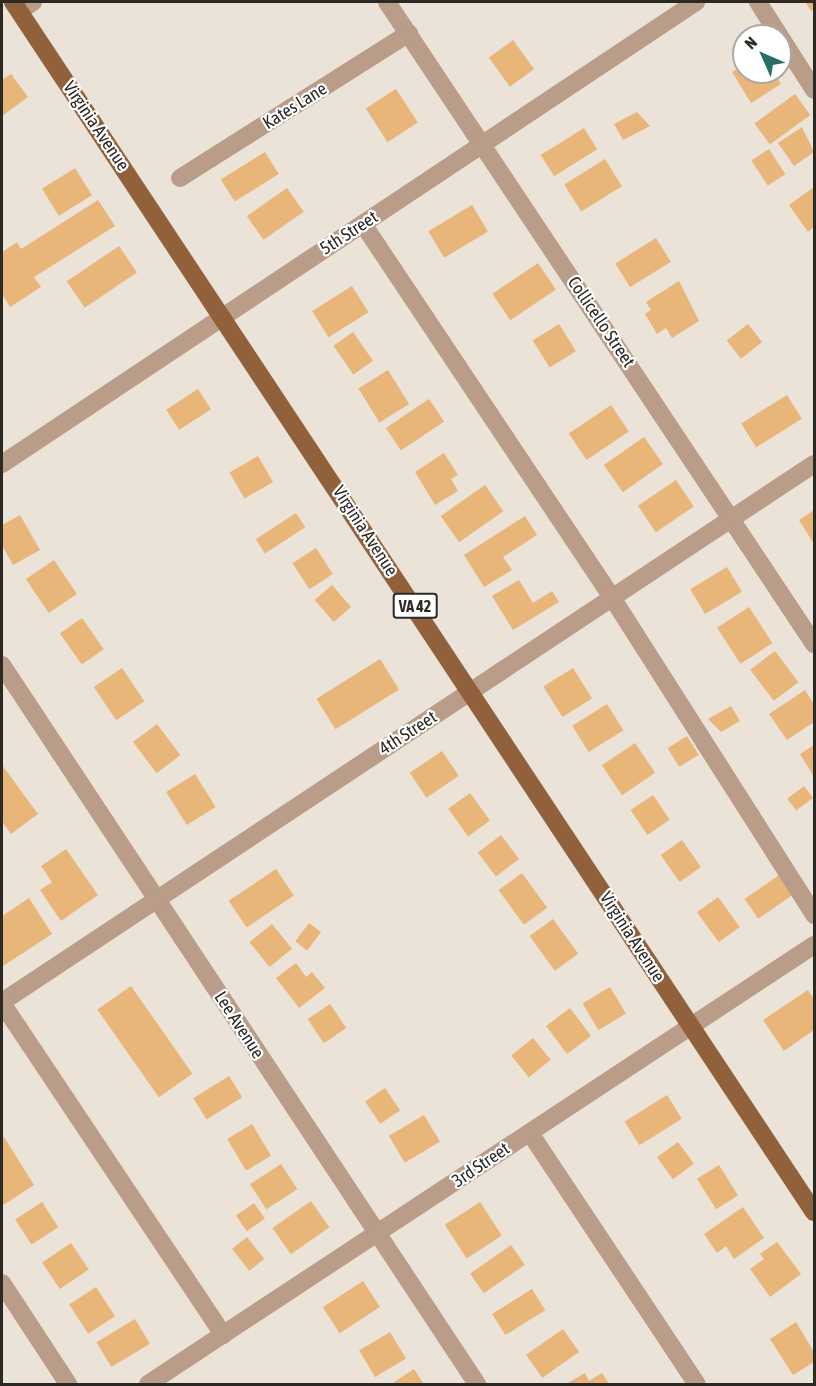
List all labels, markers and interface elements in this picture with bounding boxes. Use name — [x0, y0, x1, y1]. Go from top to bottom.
north arrow — [732, 24, 792, 84]
text: N — [741, 33, 760, 52]
street label: Virginia Avenue — [58, 77, 134, 175]
street label: Kates Lane — [259, 78, 331, 134]
street label: 5th Street — [316, 206, 382, 260]
street label: Collicello Street — [563, 272, 639, 372]
street label: Virginia Avenue — [328, 482, 402, 580]
road number: VA 42 — [392, 593, 438, 619]
street label: 4th Street — [375, 706, 441, 760]
street label: Virginia Avenue — [595, 888, 669, 986]
street label: Lee Avenue — [209, 987, 269, 1063]
street label: 3rd Street — [448, 1138, 514, 1192]

